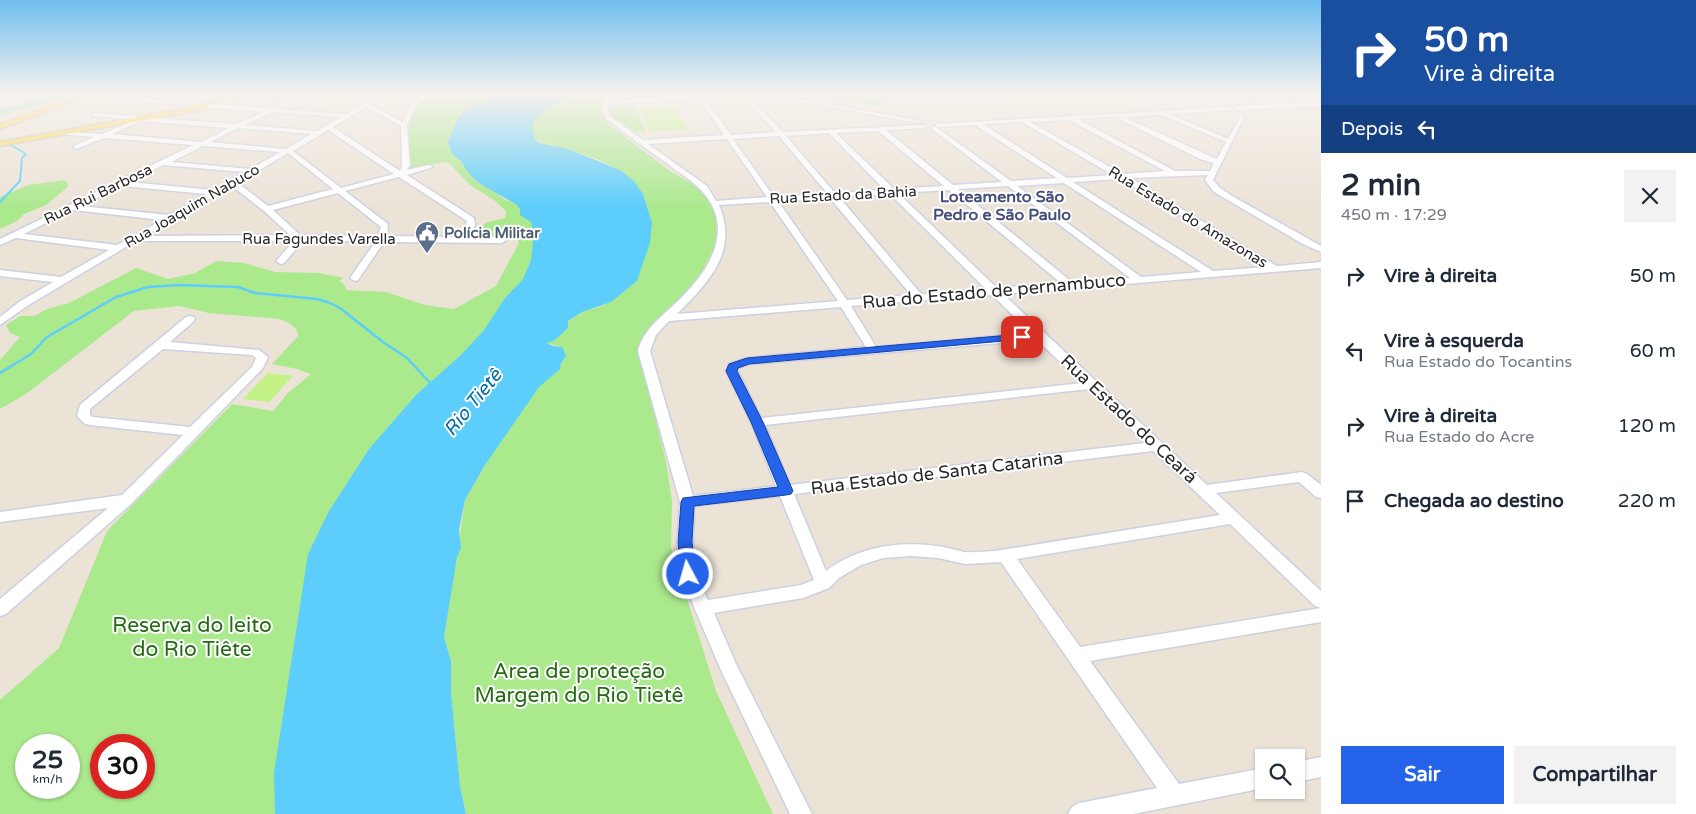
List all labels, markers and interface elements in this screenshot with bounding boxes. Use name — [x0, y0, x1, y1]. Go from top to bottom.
text: 50 m — [1424, 19, 1509, 61]
icon: right — [1341, 20, 1406, 85]
text: Vire à direita — [1424, 61, 1555, 87]
icon: left — [1413, 115, 1441, 143]
text: Depois — [1341, 118, 1403, 140]
street label: Rua Rui Barbosa — [41, 160, 155, 228]
street label: Rua Joaquim Nabuco — [121, 160, 263, 252]
street label: Rua Estado do Amazonas — [1105, 162, 1271, 272]
text: 2 min — [1341, 167, 1421, 204]
button: close — [1624, 170, 1676, 222]
street label: Rua Estado da Bahia — [769, 182, 917, 208]
district label: Loteamento São Pedro e São Paulo — [933, 187, 1071, 225]
text: 450 m · 17:29 — [1341, 205, 1447, 225]
public building icon: Polícia Militar — [414, 220, 440, 254]
place label: Polícia Militar — [444, 224, 540, 242]
street label: Rua Fagundes Varella — [242, 230, 396, 248]
icon: right — [1341, 262, 1369, 290]
text: Vire à direita — [1384, 265, 1497, 287]
text: 50 m — [1630, 265, 1676, 287]
street label: Rua do Estado de pernambuco — [861, 269, 1127, 313]
pin — [1001, 316, 1043, 358]
icon: arrive — [1008, 323, 1036, 351]
text: Vire à esquerda — [1384, 330, 1524, 352]
icon: left — [1341, 337, 1369, 365]
text: 60 m — [1630, 340, 1676, 362]
street label: Rua Estado do Ceará — [1056, 350, 1202, 488]
text: Rua Estado do Tocantins — [1384, 352, 1572, 372]
water label: Rio Tietê — [439, 364, 507, 440]
text: Vire à direita — [1384, 405, 1497, 427]
icon: right — [1341, 412, 1369, 440]
text: 120 m — [1618, 415, 1676, 437]
text: Rua Estado do Acre — [1384, 427, 1534, 447]
street label: Rua Estado de Santa Catarina — [810, 447, 1064, 499]
icon: arrive — [1341, 487, 1369, 515]
text: Chegada ao destino — [1384, 490, 1564, 512]
text: 220 m — [1618, 490, 1676, 512]
position arrow — [661, 547, 713, 599]
park label: Reserva do leito do Rio Tiête — [112, 613, 272, 662]
park label: Area de proteção Margem do Rio Tietê — [474, 659, 684, 708]
speed limit sign: 30 — [90, 734, 155, 799]
text: 25 — [32, 745, 63, 775]
button: Sair — [1341, 746, 1504, 804]
button: Compartilhar — [1514, 746, 1676, 804]
map controls — [1255, 749, 1305, 799]
button: search — [1255, 749, 1305, 799]
text: km/h — [32, 772, 63, 786]

